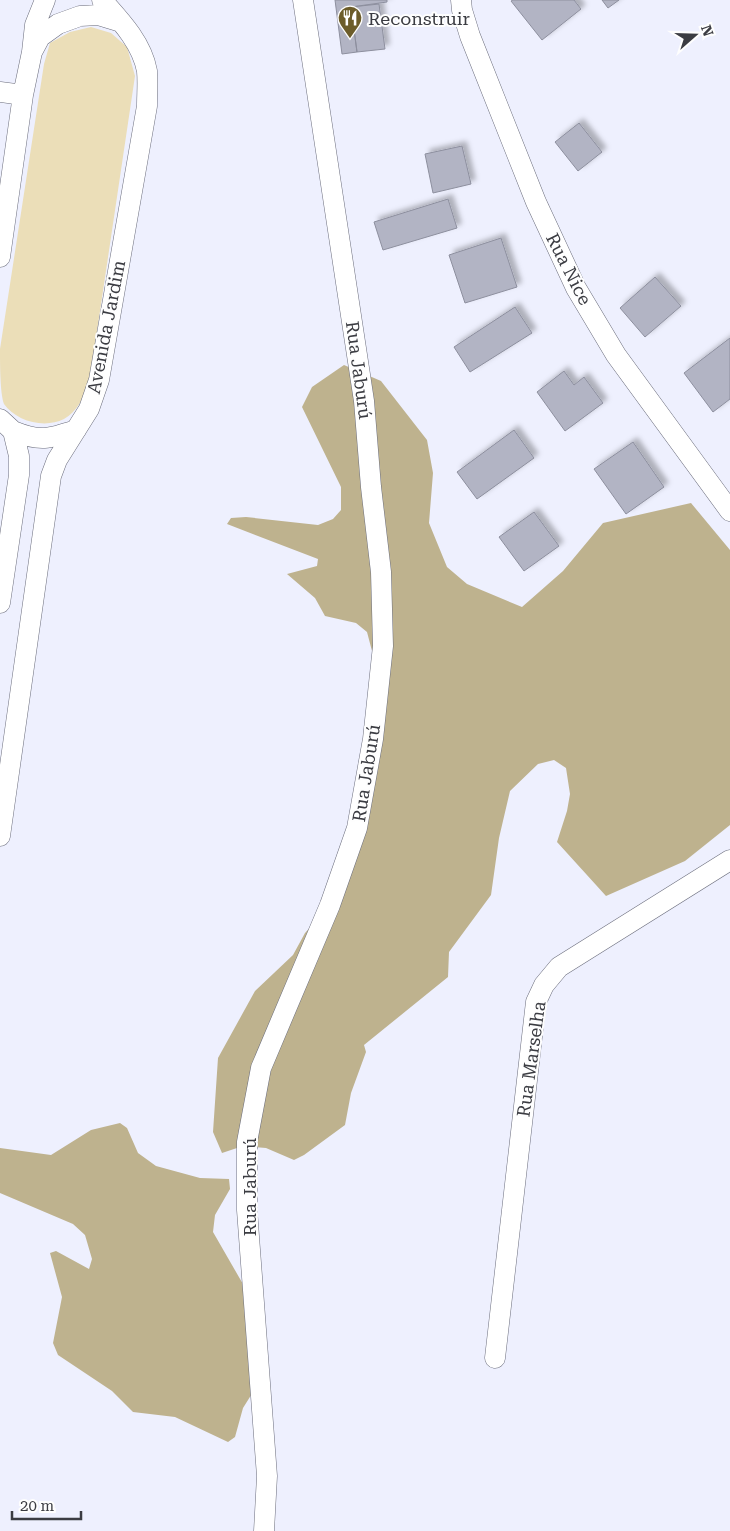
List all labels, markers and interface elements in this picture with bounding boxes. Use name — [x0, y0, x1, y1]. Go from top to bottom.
restaurant icon: Reconstruir — [337, 5, 363, 39]
place label: Reconstruir — [368, 8, 470, 29]
north arrow — [670, 10, 720, 60]
text: N — [698, 23, 717, 39]
street label: Rua Nice — [542, 230, 596, 309]
street label: Avenida Jardim — [83, 258, 129, 396]
street label: Rua Jaburú — [342, 320, 376, 420]
street label: Rua Jaburú — [348, 723, 384, 823]
street label: Rua Marselha — [512, 999, 550, 1118]
street label: Rua Jaburú — [239, 1138, 260, 1236]
scale bar — [12, 1488, 81, 1520]
text: 20 m — [20, 1497, 55, 1515]

